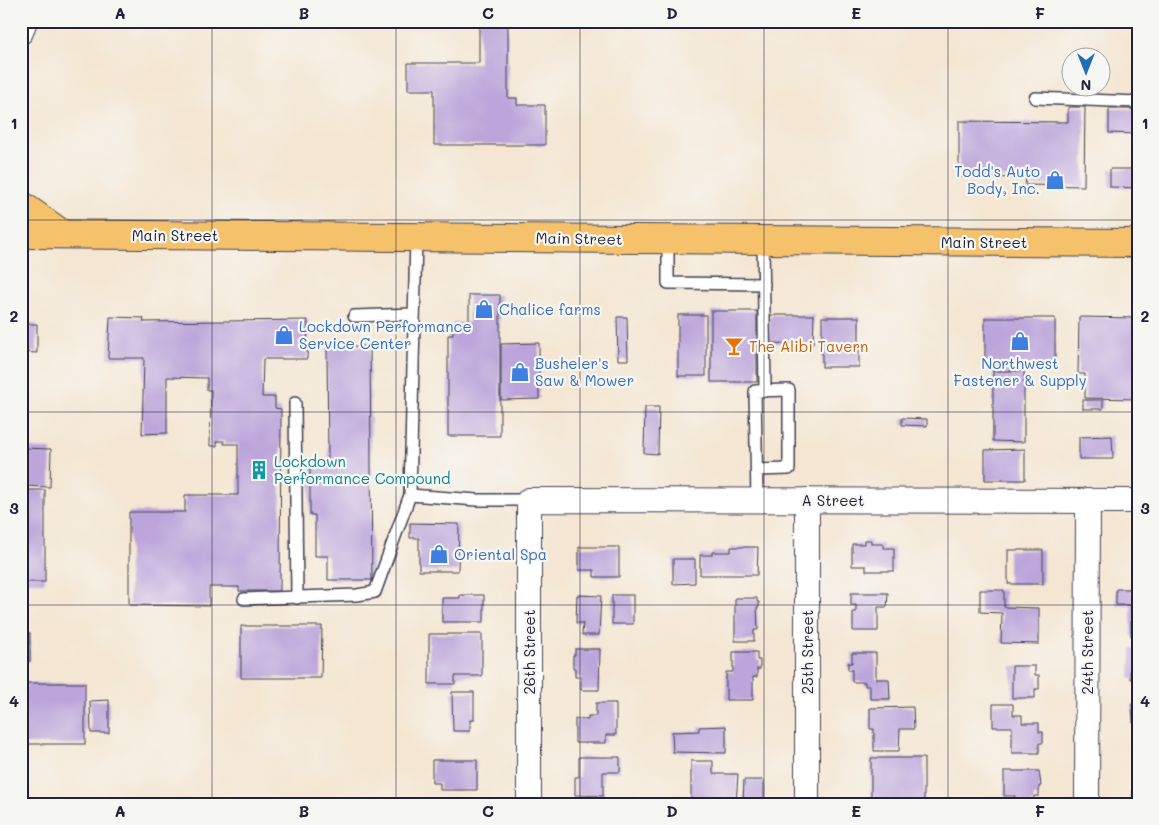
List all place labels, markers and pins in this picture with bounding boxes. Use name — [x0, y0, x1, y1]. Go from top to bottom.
place label: Todd's Auto Body, Inc. — [954, 161, 1040, 198]
shop icon: Todd's Auto Body, Inc. — [1044, 169, 1066, 191]
shop icon: Chalice farms — [473, 298, 495, 320]
place label: Chalice farms — [499, 299, 601, 319]
place label: Lockdown Performance Service Center — [299, 316, 472, 353]
shop icon: Lockdown Performance Service Center — [273, 324, 295, 346]
shop icon: Northwest Fastener & Supply — [1009, 330, 1031, 352]
bar icon: The Alibi Tavern — [723, 335, 745, 357]
place label: The Alibi Tavern — [749, 336, 868, 356]
place label: Busheler's Saw & Mower — [535, 353, 634, 390]
place label: Northwest Fastener & Supply — [953, 353, 1087, 390]
shop icon: Busheler's Saw & Mower — [509, 361, 531, 383]
place label: Lockdown Performance Compound — [274, 451, 451, 488]
building icon: Lockdown Performance Compound — [248, 459, 270, 481]
shop icon: Oriental Spa — [428, 543, 450, 565]
place label: Oriental Spa — [454, 544, 547, 564]

